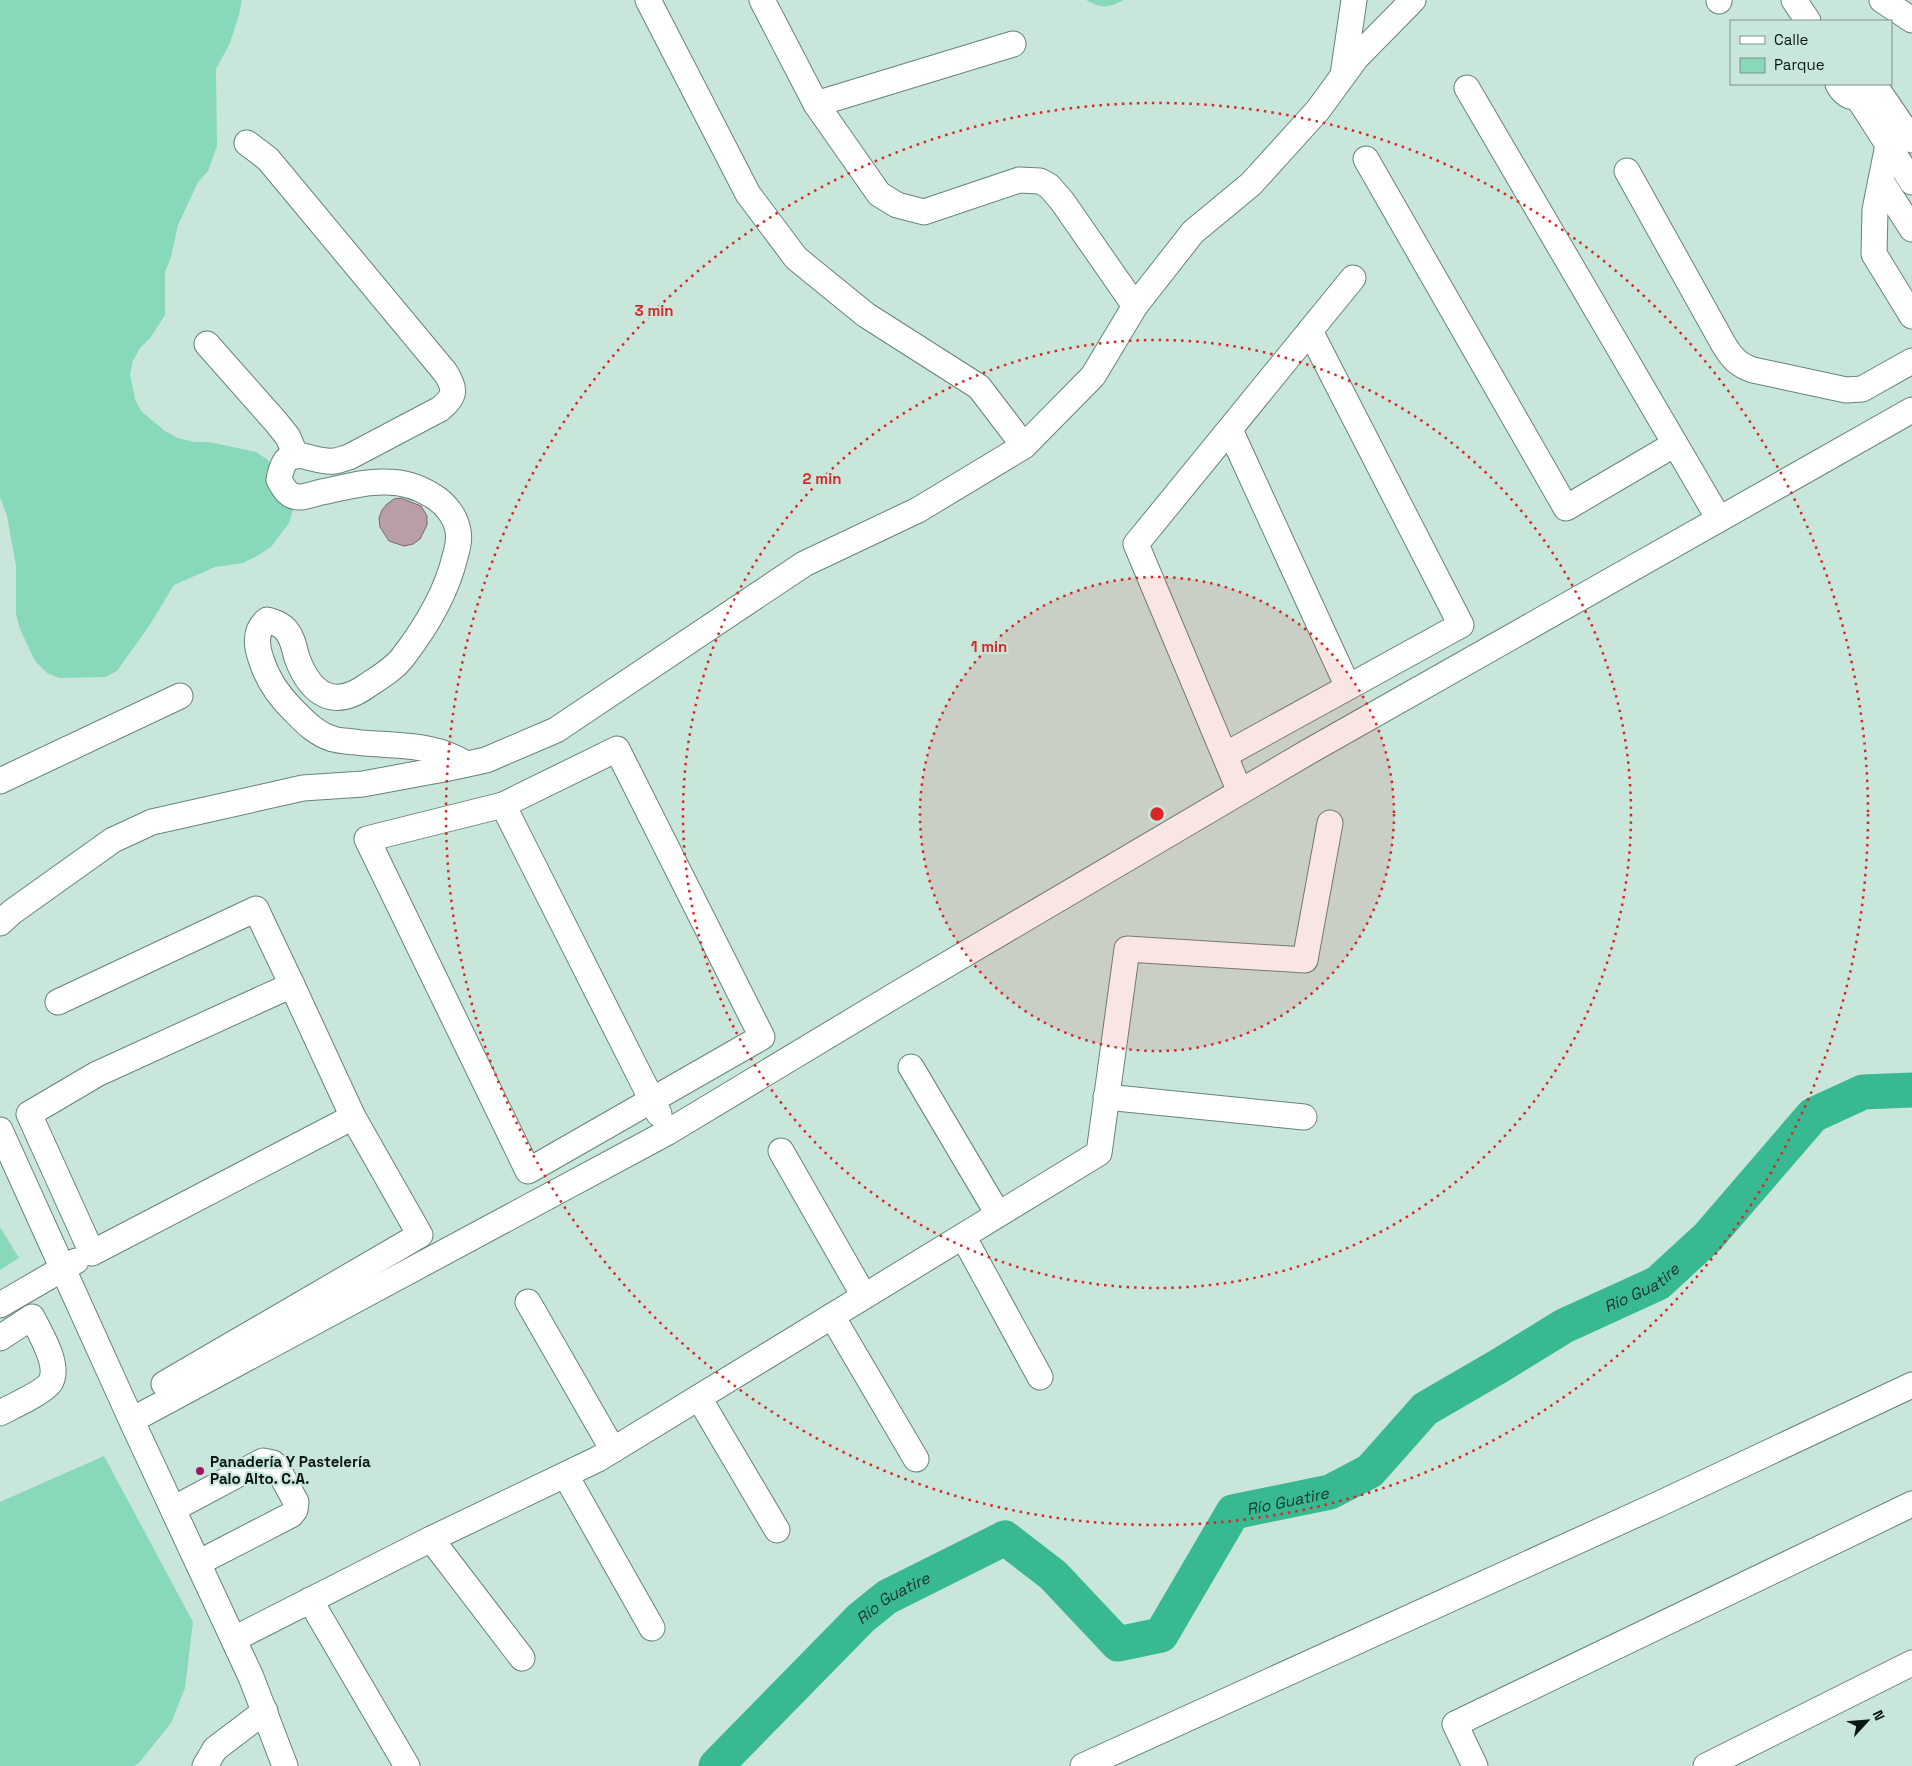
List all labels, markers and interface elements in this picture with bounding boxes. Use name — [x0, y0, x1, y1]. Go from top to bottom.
legend — [1730, 20, 1892, 85]
text: Calle — [1774, 30, 1809, 49]
text: Parque — [1774, 55, 1825, 74]
text: 3 min — [635, 301, 673, 320]
text: 2 min — [803, 469, 841, 488]
text: 1 min — [971, 637, 1007, 656]
centre of rings — [1148, 805, 1166, 823]
water label: Río Guatire — [1601, 1258, 1684, 1317]
place label: Panadería Y Pastelería Palo Alto. C.A. — [210, 1452, 371, 1488]
marker: Panadería Y Pastelería Palo Alto. C.A. — [194, 1465, 206, 1477]
water label: Río Guatire — [1244, 1482, 1331, 1520]
water label: Río Guatire — [852, 1567, 934, 1629]
north arrow — [1842, 1696, 1892, 1746]
text: N — [1869, 1707, 1889, 1723]

